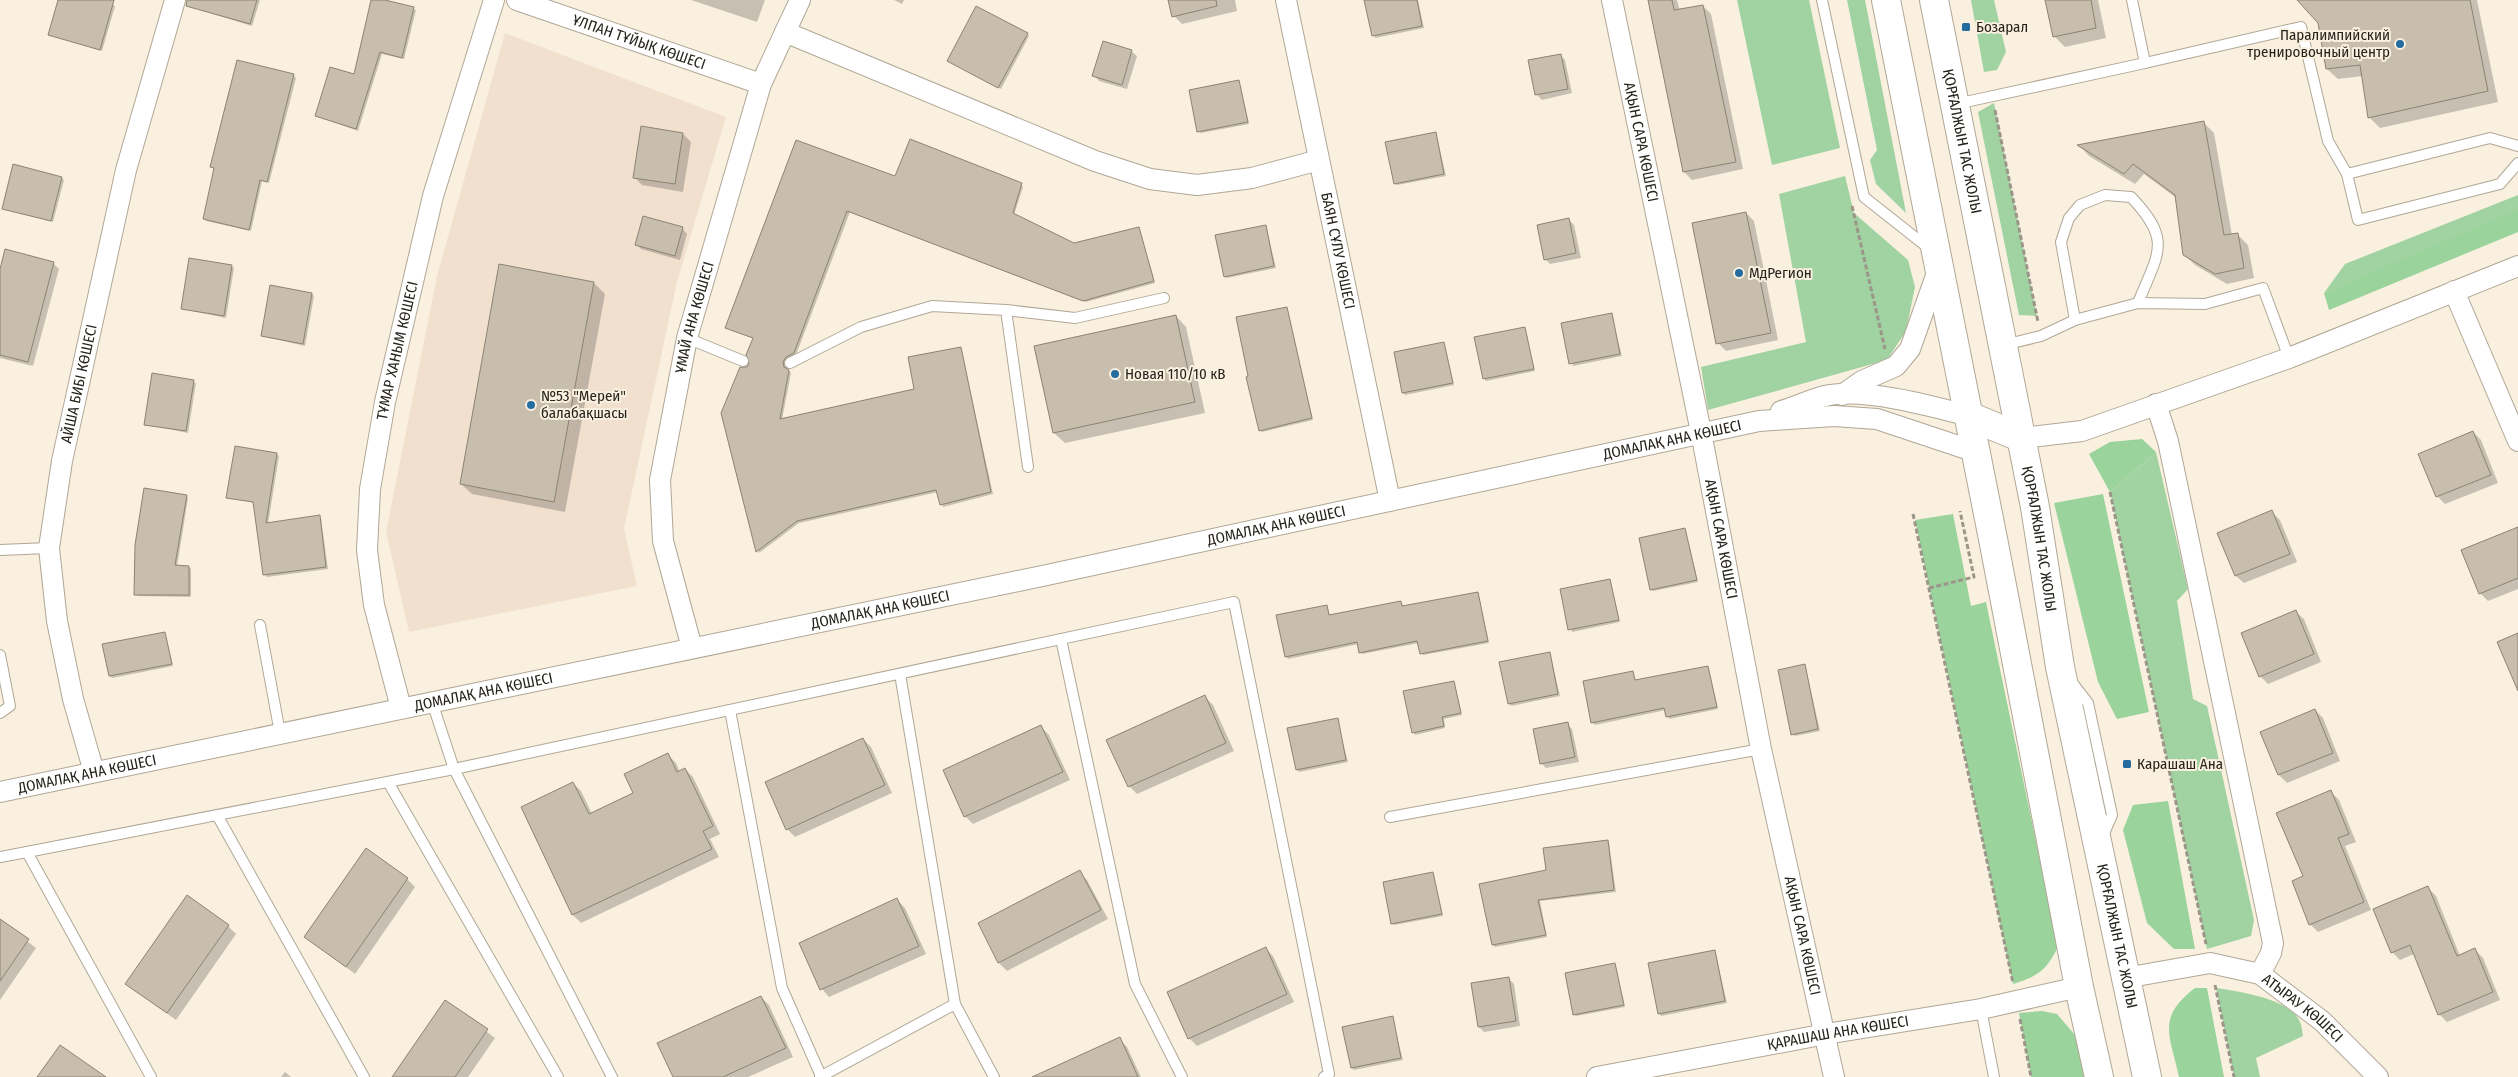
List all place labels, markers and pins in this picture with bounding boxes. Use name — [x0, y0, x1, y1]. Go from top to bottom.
place label: Бозарал — [1976, 18, 2028, 36]
marker: Бозарал — [1960, 21, 1972, 33]
place label: Паралимпийский тренировочный центр — [2247, 26, 2390, 61]
marker: Паралимпийский тренировочный центр — [2394, 38, 2406, 50]
place label: МдРегион — [1749, 264, 1812, 282]
marker: МдРегион — [1733, 267, 1745, 279]
place label: Новая 110/10 кВ — [1125, 365, 1226, 383]
marker: Новая 110/10 кВ — [1109, 368, 1121, 380]
place label: №53 "Мерей" балабақшасы — [541, 387, 628, 422]
marker: №53 "Мерей" балабақшасы — [525, 399, 537, 411]
place label: Карашаш Ана — [2137, 755, 2223, 773]
marker: Карашаш Ана — [2121, 758, 2133, 770]

